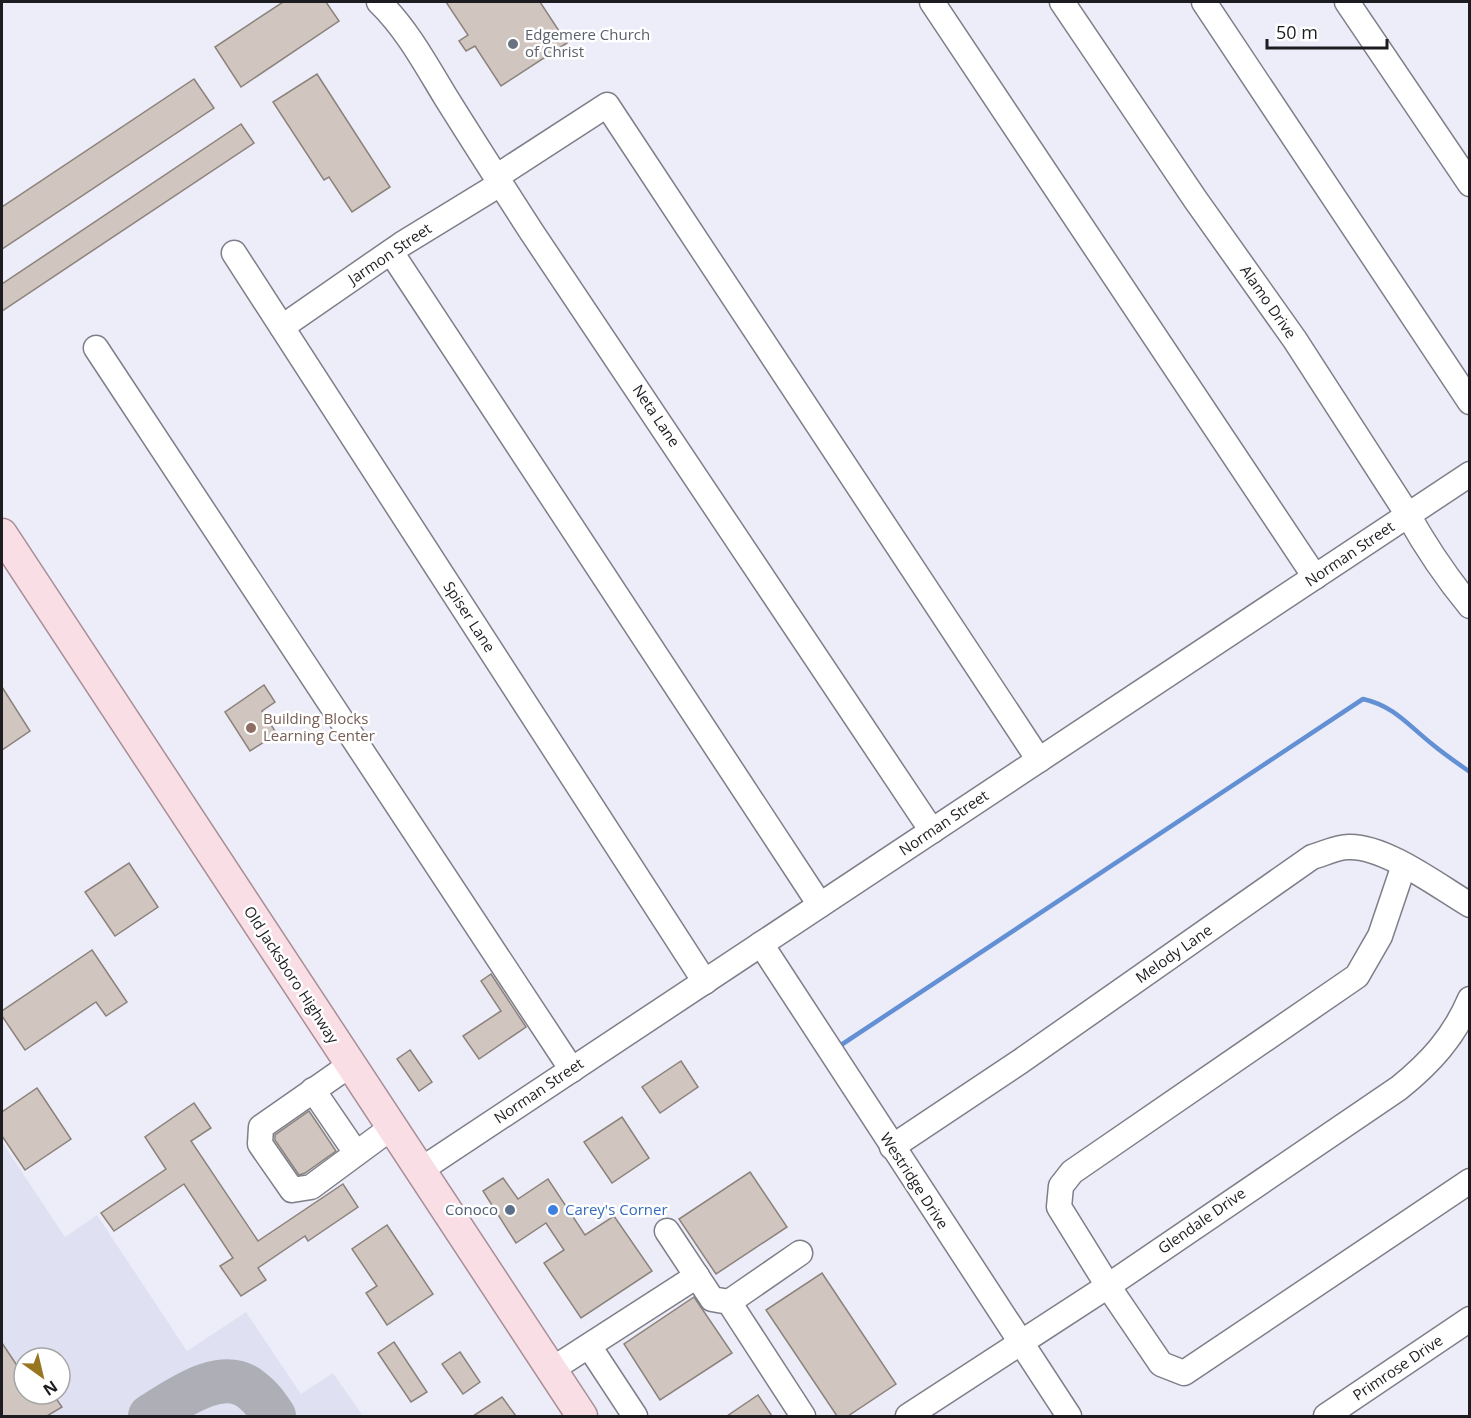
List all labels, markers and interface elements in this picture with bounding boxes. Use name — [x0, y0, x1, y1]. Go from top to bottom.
scale bar — [1267, 12, 1387, 50]
text: 50 m — [1276, 20, 1318, 44]
place label: Edgemere Church of Christ — [525, 24, 650, 61]
marker: Edgemere Church of Christ — [506, 37, 520, 51]
street label: Jarmon Street — [342, 218, 435, 290]
street label: Alamo Drive — [1236, 261, 1301, 342]
street label: Neta Lane — [629, 380, 685, 451]
street label: Norman Street — [1301, 516, 1398, 590]
street label: Spiser Lane — [440, 577, 500, 656]
place label: Building Blocks Learning Center — [263, 708, 375, 745]
marker: Building Blocks Learning Center — [244, 721, 258, 735]
street label: Norman Street — [895, 785, 992, 859]
street label: Old Jacksboro Highway — [240, 902, 344, 1047]
street label: Melody Lane — [1131, 919, 1216, 987]
street label: Norman Street — [490, 1053, 587, 1127]
street label: Westridge Drive — [876, 1128, 953, 1232]
street label: Glendale Drive — [1154, 1183, 1249, 1258]
place label: Conoco — [445, 1199, 498, 1219]
place label: Carey's Corner — [565, 1199, 668, 1219]
marker: Conoco — [503, 1203, 517, 1217]
marker: Carey's Corner — [546, 1203, 560, 1217]
street label: Primrose Drive — [1349, 1330, 1446, 1405]
north arrow — [12, 1346, 72, 1406]
text: N — [39, 1376, 62, 1401]

